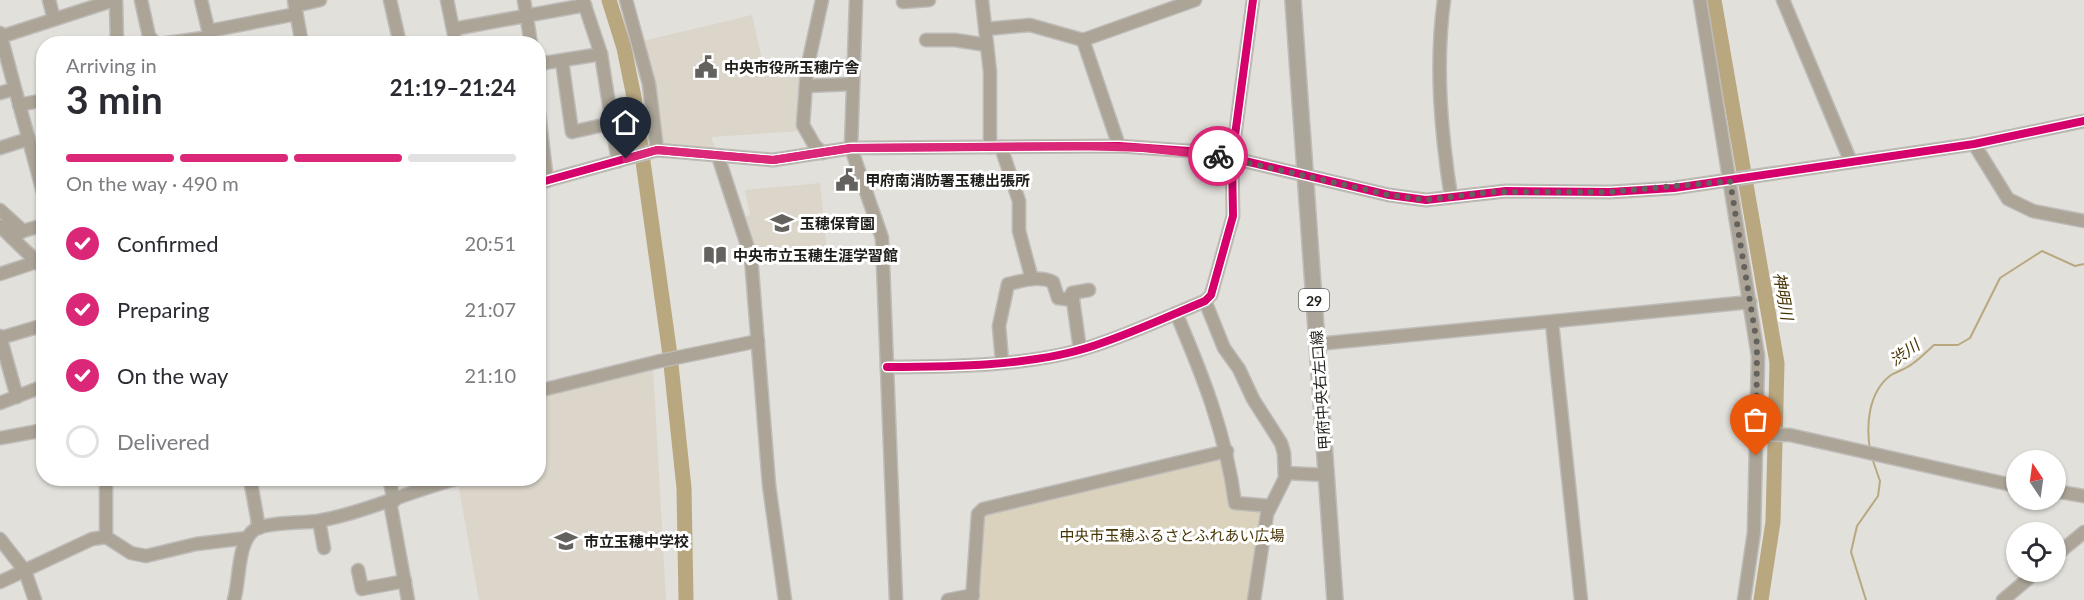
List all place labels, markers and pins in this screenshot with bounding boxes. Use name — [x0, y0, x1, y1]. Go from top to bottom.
public building icon: 中央市役所玉穂庁舎 — [693, 54, 719, 80]
place label: 中央市役所玉穂庁舎 — [724, 58, 860, 76]
pin — [600, 97, 651, 159]
public building icon: 甲府南消防署玉穂出張所 — [834, 167, 860, 193]
place label: 甲府南消防署玉穂出張所 — [865, 171, 1030, 189]
school or university icon: 玉穂保育園 — [769, 210, 795, 236]
place label: 玉穂保育園 — [800, 214, 875, 232]
library icon: 中央市立玉穂生涯学習館 — [702, 242, 728, 268]
place label: 中央市立玉穂生涯学習館 — [733, 246, 898, 264]
pin — [1730, 394, 1781, 456]
school or university icon: 市立玉穂中学校 — [553, 528, 579, 554]
place label: 市立玉穂中学校 — [584, 532, 689, 550]

